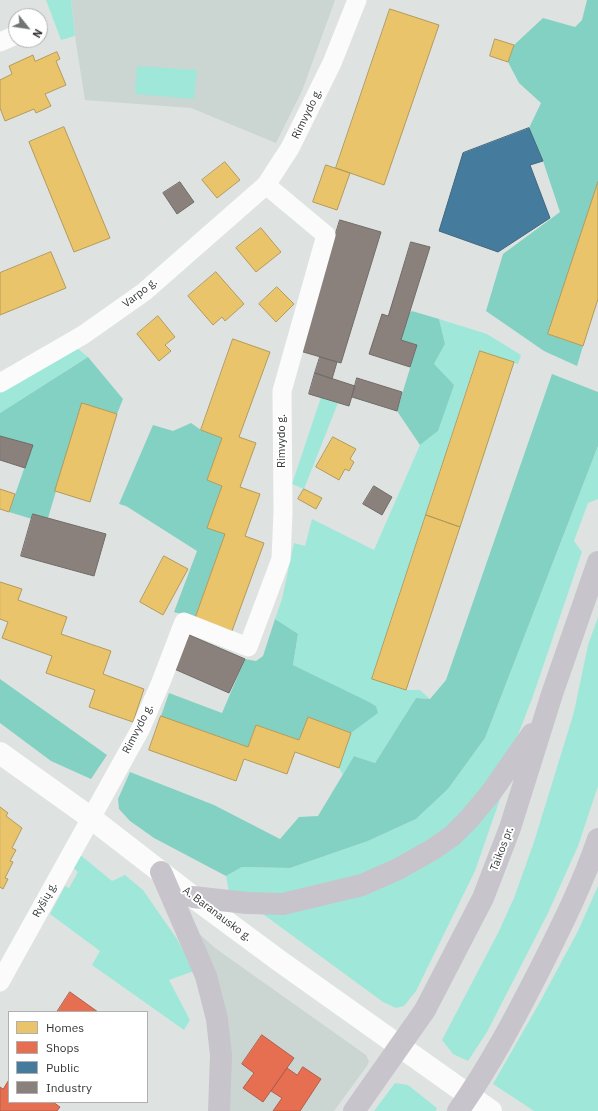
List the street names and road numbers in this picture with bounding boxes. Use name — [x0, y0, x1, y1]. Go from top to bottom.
street label: Rimvydo g. — [289, 87, 325, 141]
street label: Varpo g. — [120, 275, 160, 311]
street label: Rimvydo g. — [275, 414, 289, 468]
street label: Rimvydo g. — [120, 702, 156, 756]
street label: Taikos pr. — [488, 825, 516, 873]
street label: Ryšių g. — [30, 880, 60, 920]
street label: A. Baranausko g. — [180, 884, 254, 944]

